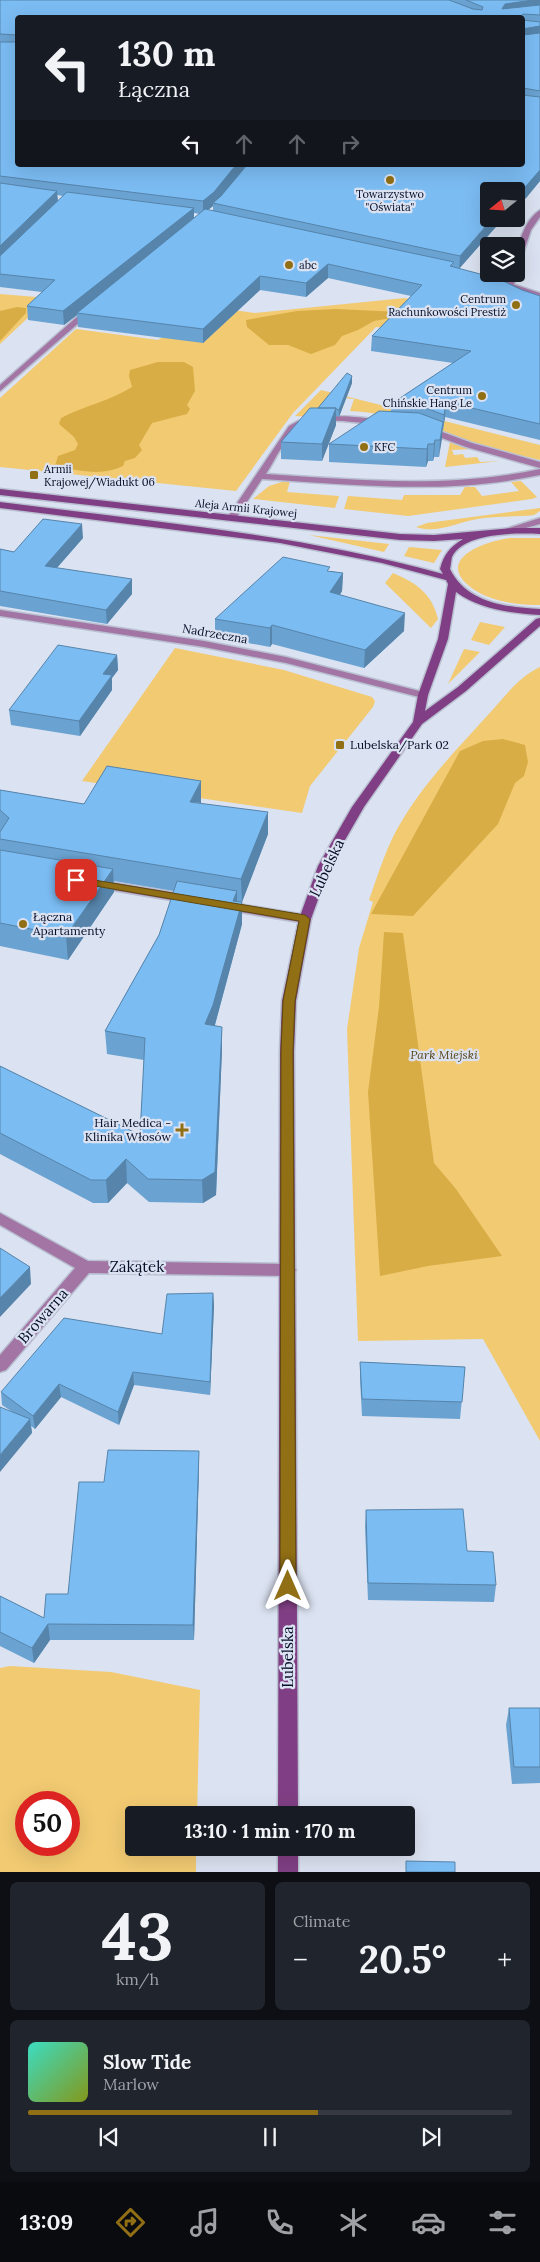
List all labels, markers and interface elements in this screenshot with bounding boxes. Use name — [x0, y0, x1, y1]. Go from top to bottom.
text: 130 m — [118, 31, 215, 76]
icon: left — [35, 35, 100, 100]
text: Łączna — [118, 75, 190, 103]
icon: left — [177, 130, 205, 158]
icon: ahead — [230, 130, 258, 158]
icon: ahead — [283, 130, 311, 158]
icon: right — [336, 130, 364, 158]
marker: Towarzystwo "Oświata" — [384, 174, 396, 186]
north arrow — [480, 182, 525, 228]
map controls — [480, 182, 525, 282]
place label: Towarzystwo "Oświata" — [356, 187, 424, 214]
button: layers — [480, 237, 525, 282]
place label: abc — [299, 258, 317, 272]
marker: abc — [283, 259, 295, 271]
place label: Centrum Rachunkowości Prestiż — [388, 292, 506, 319]
marker: Centrum Rachunkowości Prestiż — [510, 299, 522, 311]
place label: Centrum Chińskie Hang Le — [383, 383, 472, 410]
marker: Centrum Chińskie Hang Le — [476, 390, 488, 402]
place label: KFC — [374, 440, 395, 454]
marker: KFC — [358, 441, 370, 453]
place label: Armii Krajowej/Wiadukt 06 — [43, 462, 155, 490]
marker: Armii Krajowej/Wiadukt 06 — [28, 469, 40, 481]
street label: Aleja Armii Krajowej — [193, 496, 298, 520]
street label: Nadrzeczna — [181, 620, 249, 647]
place label: Lubelska/Park 02 — [350, 737, 449, 753]
marker: Lubelska/Park 02 — [334, 739, 346, 751]
street label: Lubelska — [305, 836, 348, 900]
pin — [55, 859, 97, 901]
icon: arrive — [62, 866, 90, 894]
place label: Łączna Apartamenty — [32, 909, 106, 938]
marker: Łączna Apartamenty — [17, 918, 29, 930]
park label: Park Miejski — [410, 1047, 478, 1062]
place label: Hair Medica - Klinika Włosów — [85, 1115, 171, 1144]
marker: Hair Medica - Klinika Włosów — [175, 1123, 189, 1137]
street label: Zakątek — [110, 1257, 164, 1276]
street label: Browarna — [13, 1284, 72, 1347]
position arrow — [261, 1559, 313, 1611]
street label: Lubelska — [278, 1626, 297, 1688]
speed limit sign: 50 — [15, 1791, 80, 1856]
text: 13:10 · 1 min · 170 m — [184, 1819, 356, 1843]
text: 43 — [102, 1895, 173, 1978]
text: Climate — [293, 1911, 350, 1931]
text: 20.5° — [359, 1935, 446, 1983]
text: − — [293, 1942, 308, 1978]
text: + — [497, 1942, 512, 1978]
text: km/h — [116, 1969, 159, 1989]
text: Slow Tide — [103, 2050, 191, 2074]
text: Marlow — [103, 2074, 159, 2094]
icon: previous — [95, 2123, 123, 2151]
icon: pause — [256, 2123, 284, 2151]
icon: next — [417, 2123, 445, 2151]
icon: directions — [113, 2205, 148, 2240]
icon: music — [187, 2205, 222, 2240]
icon: phone — [262, 2205, 297, 2240]
icon: climate — [336, 2205, 371, 2240]
icon: car — [411, 2205, 446, 2240]
icon: filters — [485, 2205, 520, 2240]
text: 13:09 — [20, 2208, 73, 2236]

